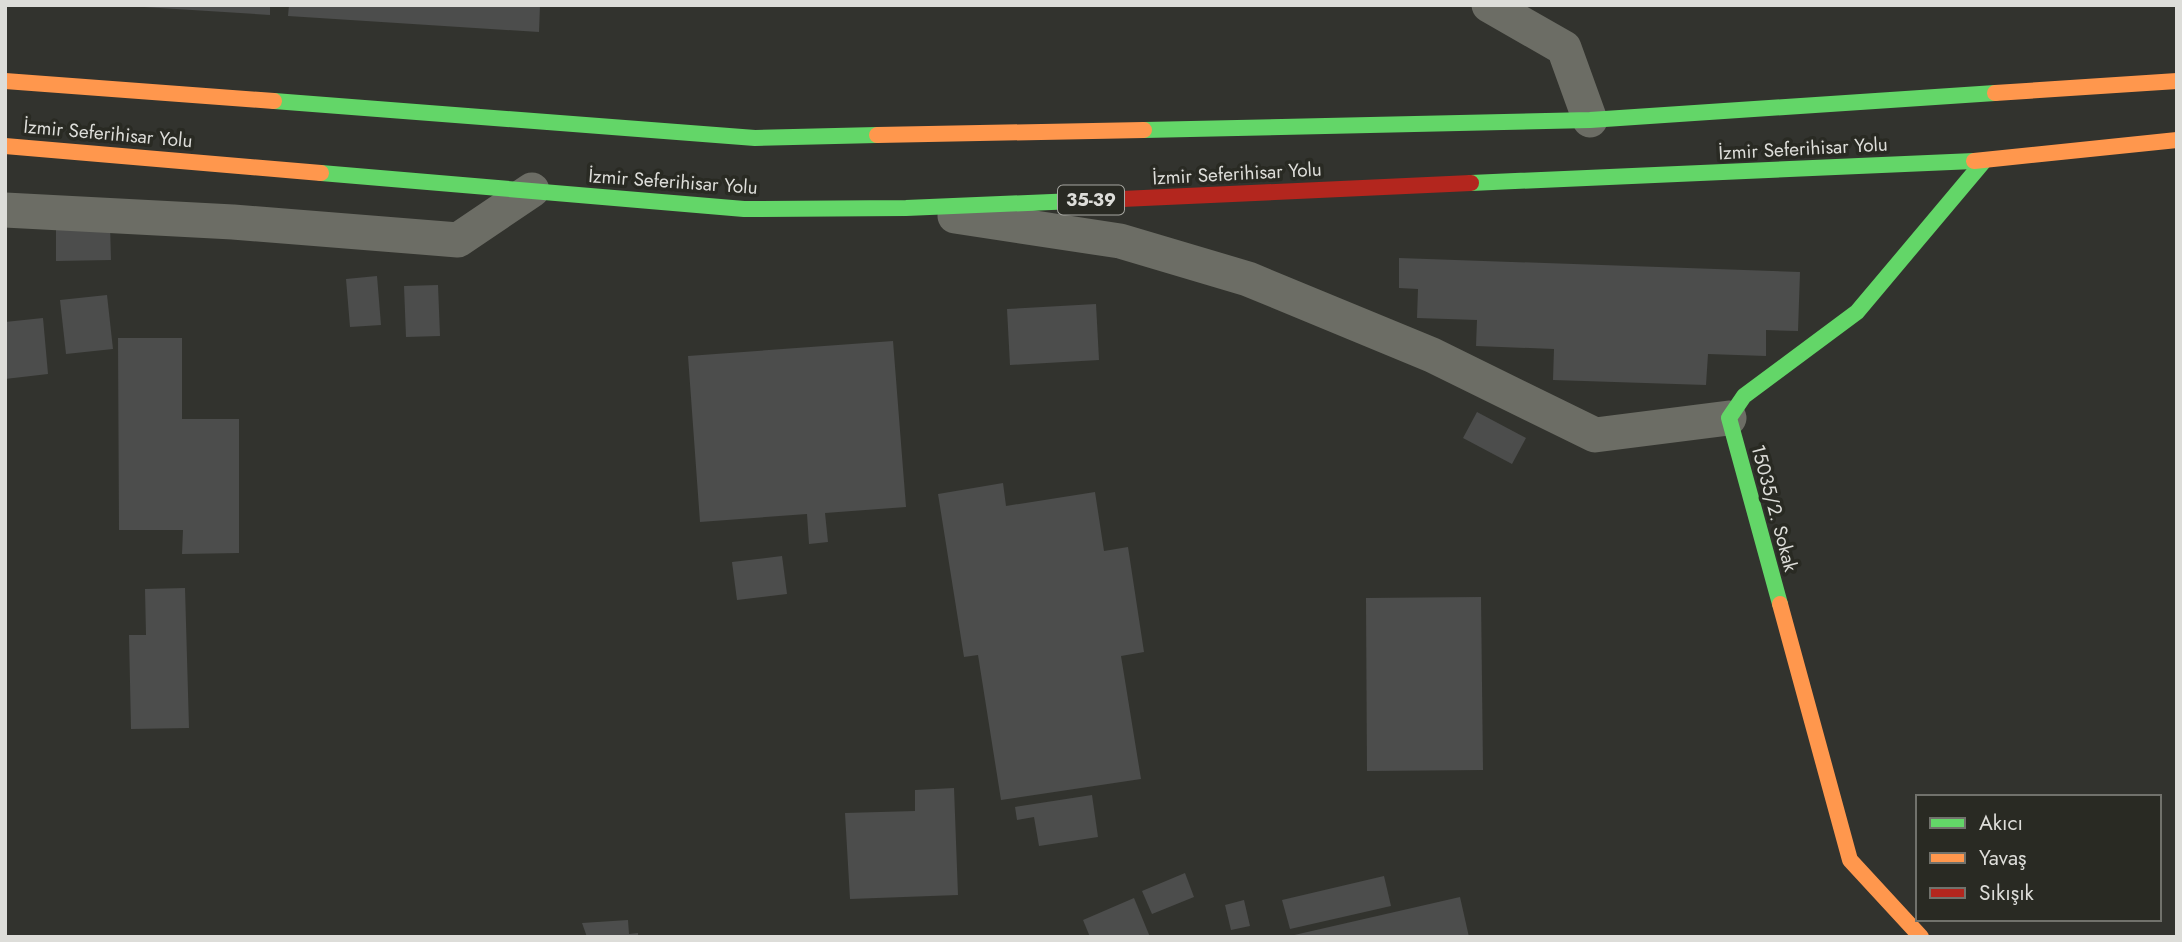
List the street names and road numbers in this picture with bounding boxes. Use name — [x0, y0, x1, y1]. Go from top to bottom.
street label: İzmir Seferihisar Yolu — [22, 113, 194, 154]
street label: İzmir Seferihisar Yolu — [1718, 131, 1888, 166]
street label: İzmir Seferihisar Yolu — [1152, 156, 1322, 191]
street label: İzmir Seferihisar Yolu — [587, 162, 759, 201]
road number: 35-39 — [1058, 186, 1124, 215]
street label: 15035/2. Sokak — [1745, 442, 1805, 575]

